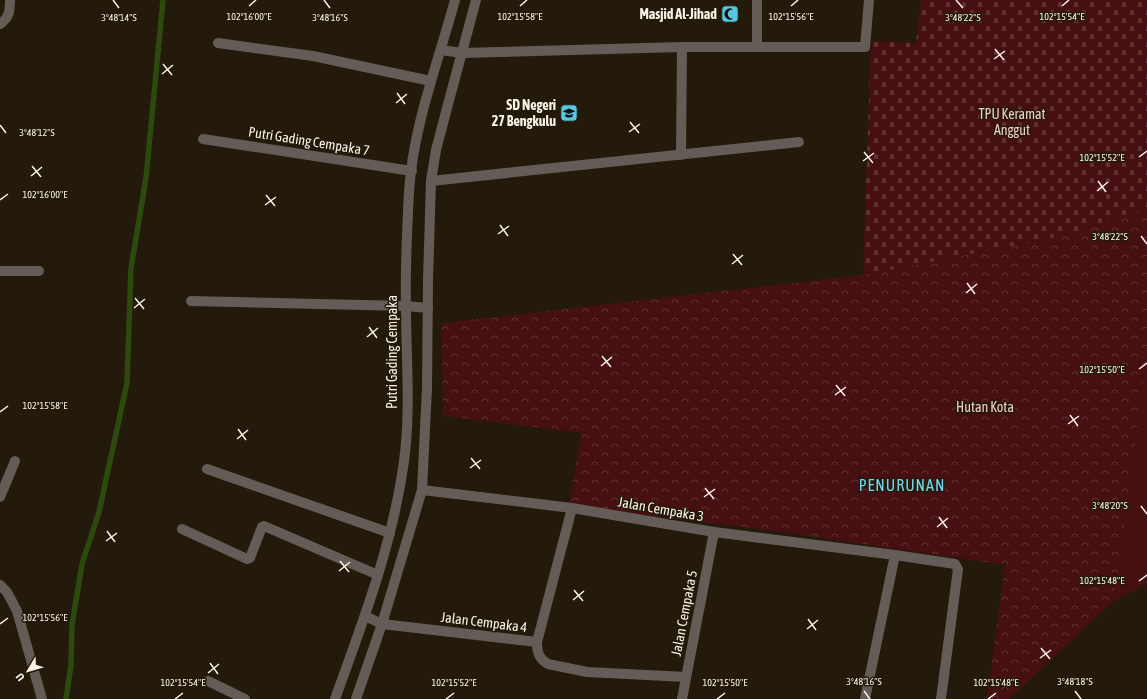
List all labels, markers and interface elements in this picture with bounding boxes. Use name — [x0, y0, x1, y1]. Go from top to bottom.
mosque icon: Masjid Al-Jihad — [720, 4, 740, 24]
place label: Masjid Al-Jihad — [639, 6, 717, 22]
text: 102°16'00"E — [227, 11, 272, 22]
text: 102°15'58"E — [498, 11, 543, 22]
text: 102°15'56"E — [769, 11, 814, 22]
text: 102°15'54"E — [1040, 11, 1085, 22]
text: 3°48'14"S — [101, 12, 137, 23]
text: 3°48'16"S — [312, 12, 348, 23]
text: 3°48'22"S — [945, 12, 981, 23]
place label: SD Negeri 27 Bengkulu — [492, 97, 556, 129]
school or university icon: SD Negeri 27 Bengkulu — [559, 103, 579, 123]
park label: TPU Keramat Anggut — [978, 106, 1046, 138]
street label: Putri Gading Cempaka 7 — [247, 124, 371, 158]
text: 3°48'12"S — [19, 127, 55, 138]
text: 102°15'52"E — [1080, 152, 1125, 163]
text: 102°16'00"E — [23, 189, 68, 200]
text: 3°48'22"S — [1092, 231, 1128, 242]
street label: Putri Gading Cempaka — [384, 295, 400, 409]
text: 102°15'50"E — [1080, 364, 1125, 375]
park label: Hutan Kota — [956, 399, 1014, 415]
text: 102°15'58"E — [23, 400, 68, 411]
district label: PENURUNAN — [859, 476, 945, 494]
street label: Jalan Cempaka 3 — [617, 494, 705, 524]
text: 3°48'20"S — [1092, 500, 1128, 511]
street label: Jalan Cempaka 5 — [668, 569, 700, 657]
text: 102°15'48"E — [1080, 575, 1125, 586]
street label: Jalan Cempaka 4 — [440, 609, 529, 635]
text: 102°15'56"E — [23, 612, 68, 623]
north arrow — [8, 651, 48, 691]
text: U — [13, 671, 27, 683]
text: 3°48'16"S — [846, 676, 882, 687]
text: 3°48'18"S — [1057, 676, 1093, 687]
text: 102°15'54"E — [161, 677, 206, 688]
text: 102°15'52"E — [432, 677, 477, 688]
text: 102°15'50"E — [703, 677, 748, 688]
text: 102°15'48"E — [974, 677, 1019, 688]

